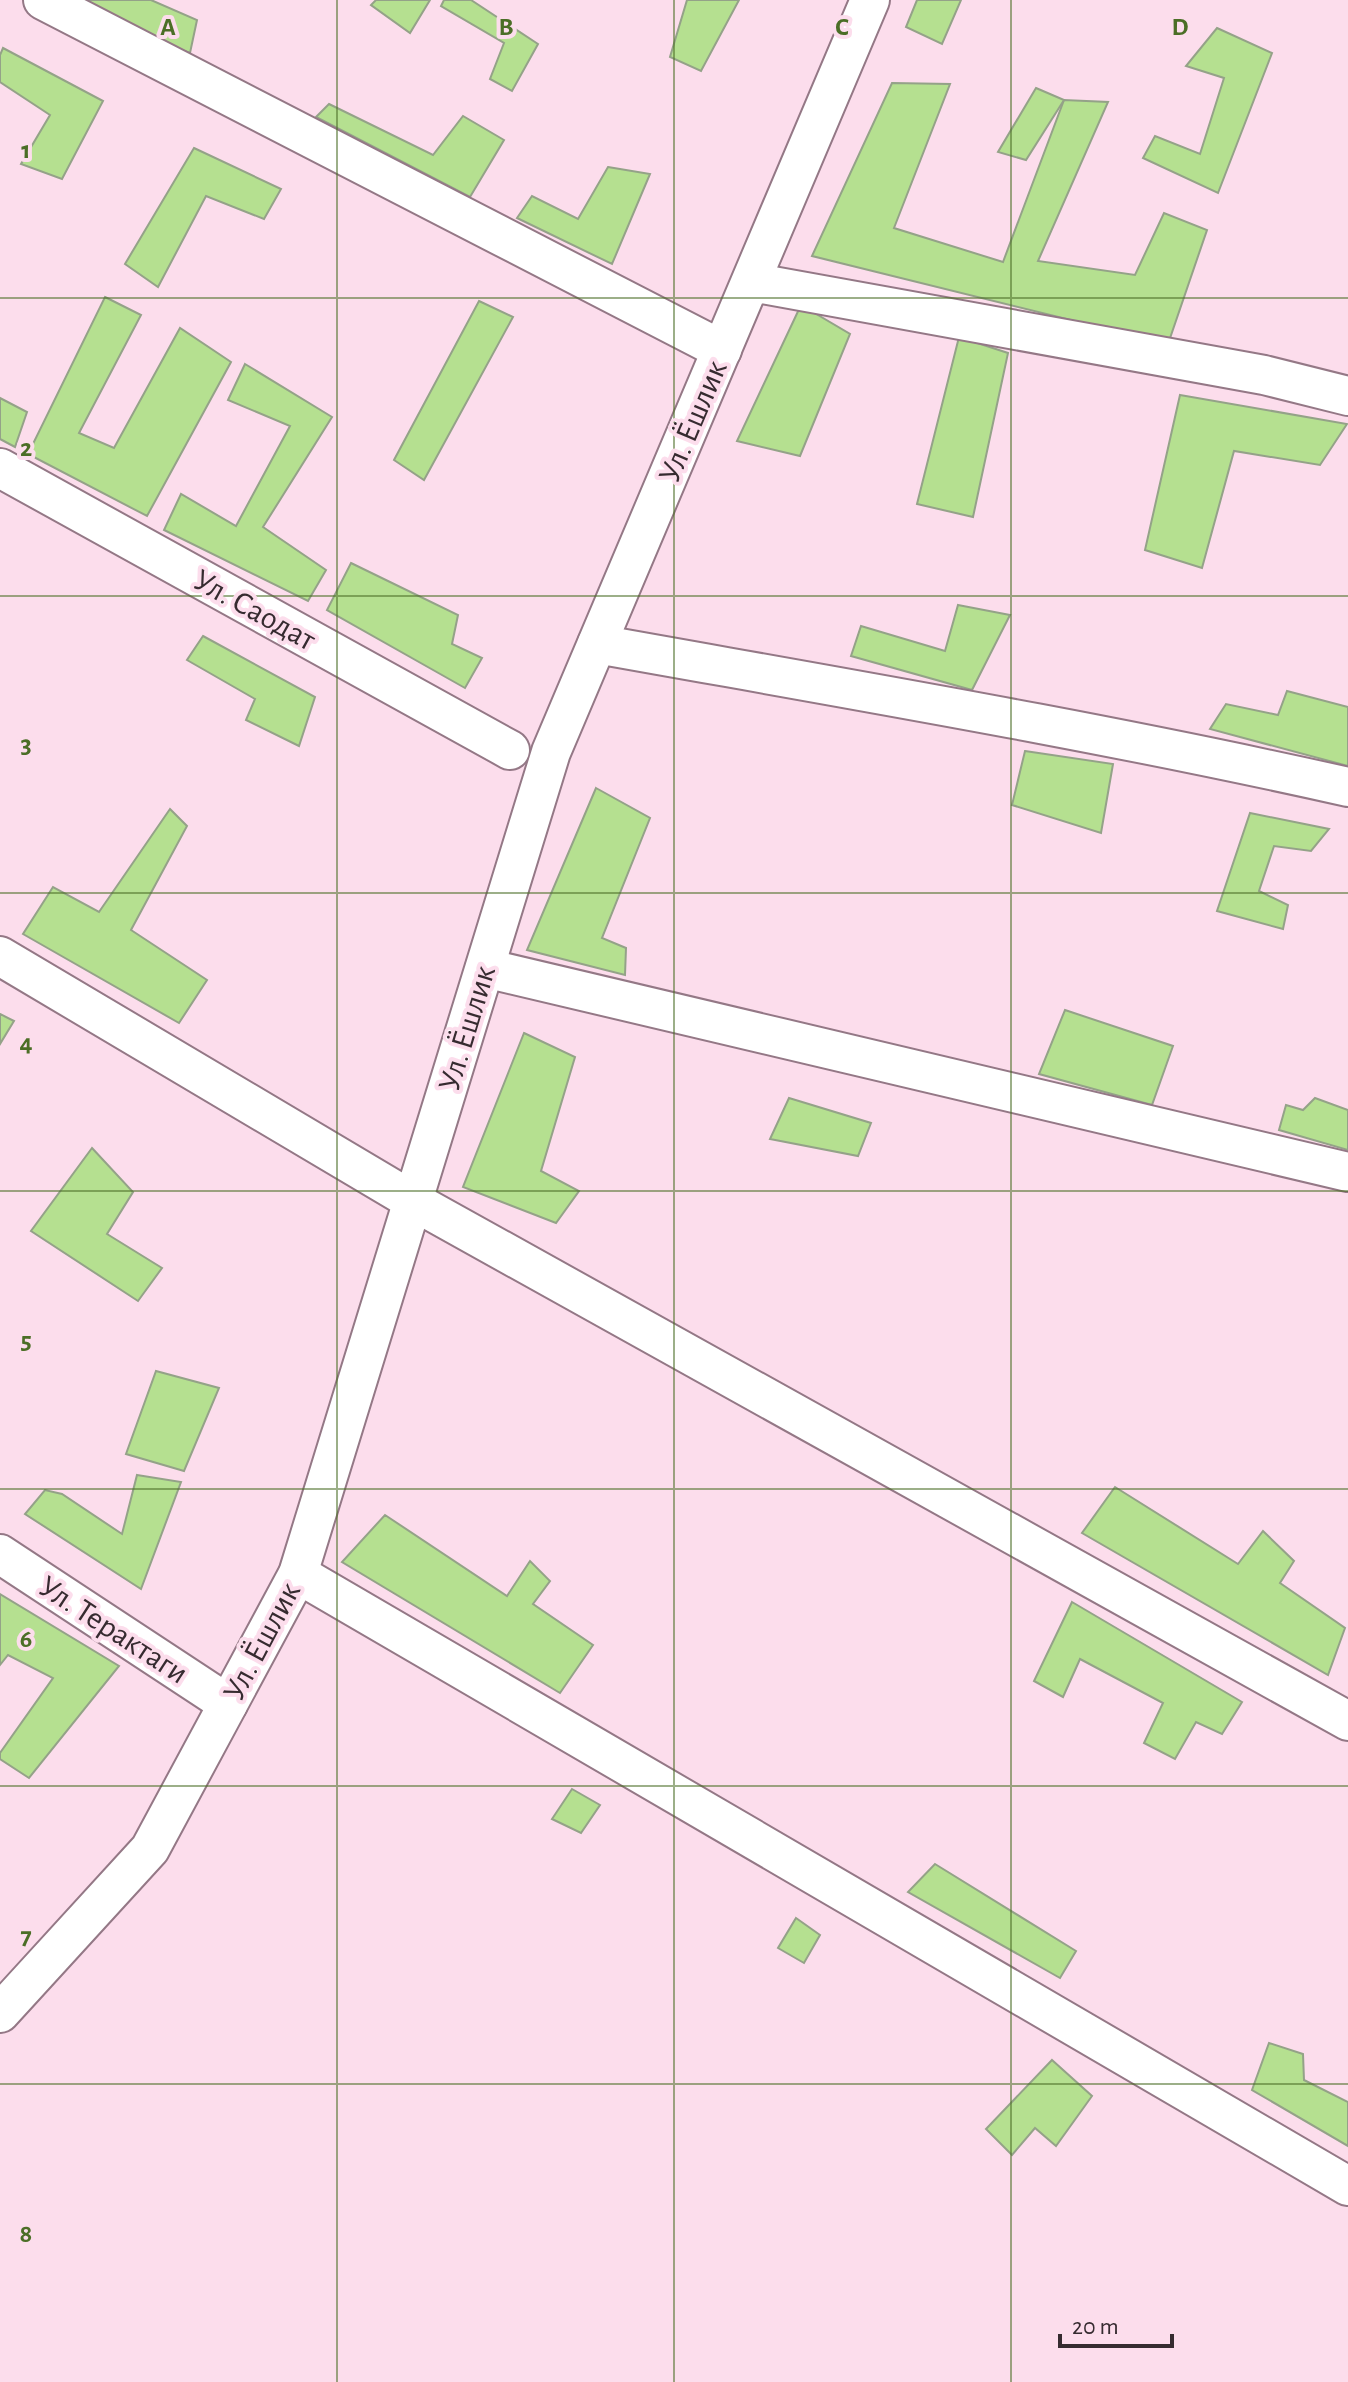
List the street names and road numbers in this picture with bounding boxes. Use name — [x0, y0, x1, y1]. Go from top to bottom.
street label: Ул. Ёшлик — [652, 355, 733, 487]
street label: Ул. Саодат — [188, 564, 321, 656]
street label: Ул. Ёшлик — [432, 961, 501, 1095]
street label: Ул. Терактаги — [33, 1570, 194, 1690]
street label: Ул. Ёшлик — [217, 1576, 306, 1706]

